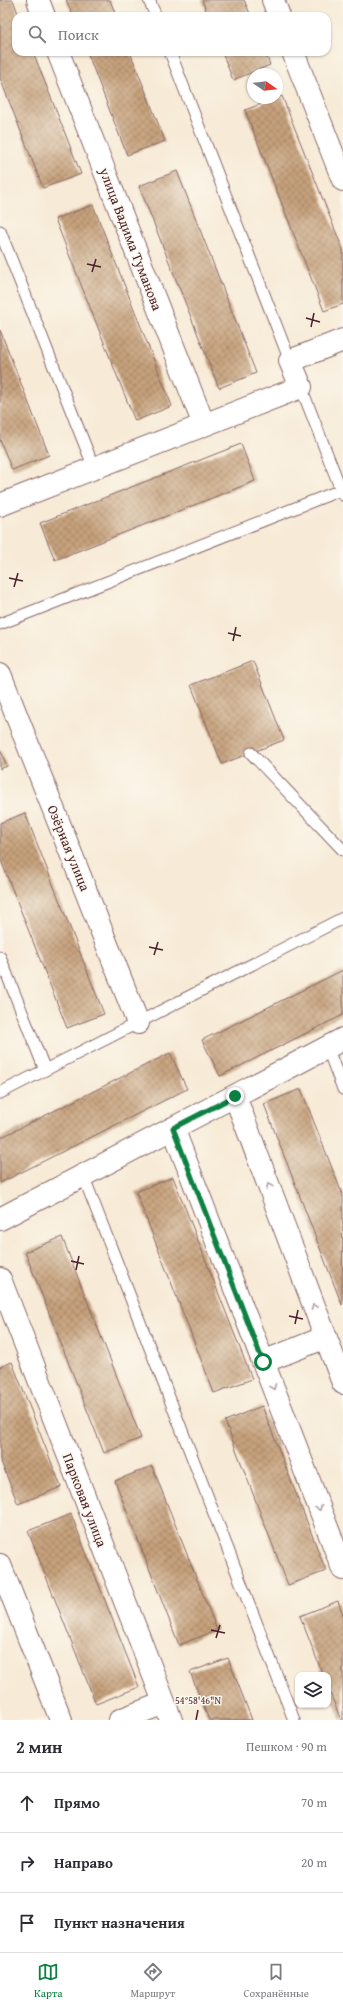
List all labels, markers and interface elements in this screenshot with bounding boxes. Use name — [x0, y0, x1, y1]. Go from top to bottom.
search box — [12, 12, 331, 56]
icon: search — [26, 23, 48, 45]
text: Поиск — [58, 24, 99, 45]
north arrow — [247, 68, 283, 104]
street label: улица Вадима Туманова — [94, 164, 168, 314]
street label: Озёрная улица — [43, 802, 96, 894]
route end — [226, 1087, 244, 1105]
one-way arrow — [265, 1182, 273, 1189]
one-way arrow — [311, 1304, 319, 1311]
route start — [254, 1353, 272, 1371]
one-way arrow — [268, 1383, 276, 1390]
street label: Парковая улица — [58, 1450, 112, 1550]
one-way arrow — [315, 1504, 323, 1511]
map controls — [295, 1672, 331, 1708]
button: layers — [295, 1672, 331, 1708]
text: 54°58'46"N — [175, 1693, 221, 1708]
text: 2 мин — [16, 1734, 62, 1759]
text: Пешком · 90 m — [246, 1737, 327, 1756]
icon: ahead — [16, 1792, 38, 1814]
text: Прямо — [54, 1792, 100, 1813]
text: 70 m — [301, 1793, 327, 1812]
icon: right — [16, 1852, 38, 1874]
text: Направо — [54, 1852, 113, 1873]
text: 20 m — [301, 1853, 327, 1872]
icon: arrive — [16, 1912, 38, 1934]
text: Пункт назначения — [54, 1912, 185, 1933]
tab: Карта — [34, 1961, 62, 2001]
tab: Маршрут — [130, 1961, 175, 2001]
tab: Сохранённые — [243, 1961, 309, 2001]

